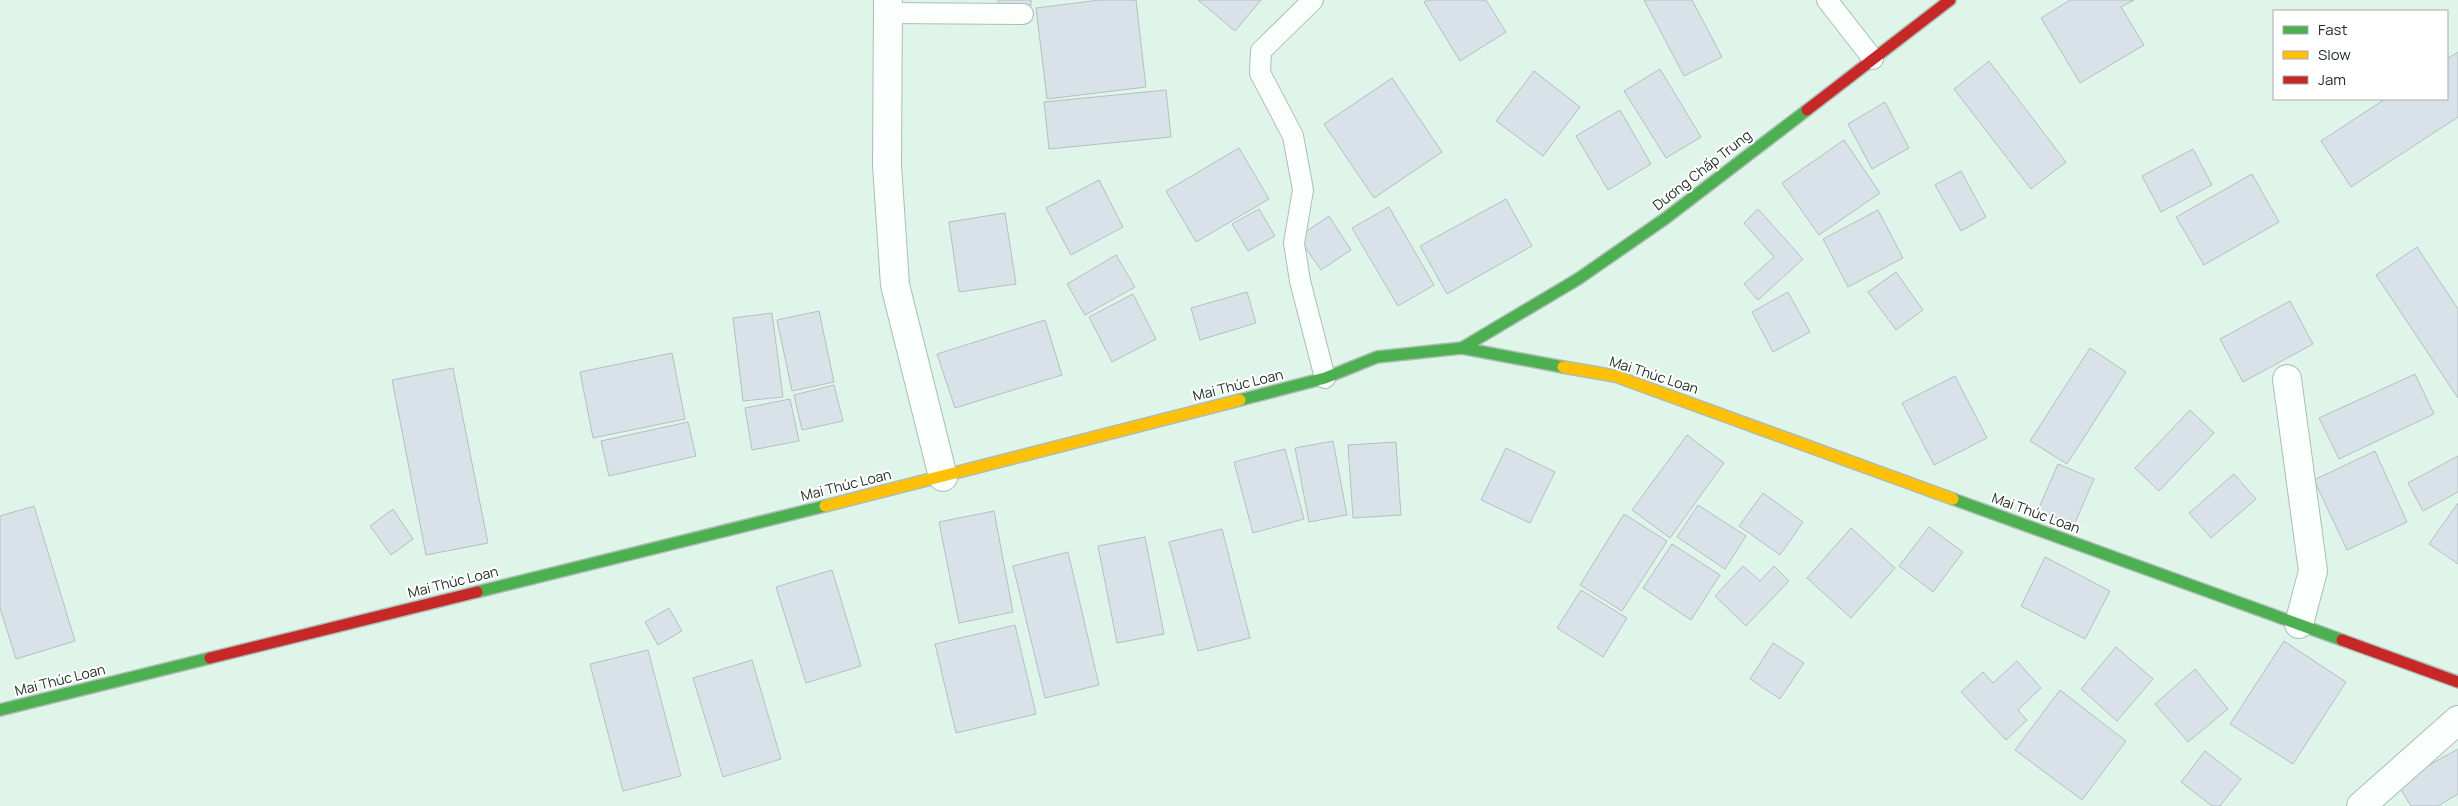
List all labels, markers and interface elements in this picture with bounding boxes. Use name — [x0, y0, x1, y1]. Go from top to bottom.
legend — [2273, 10, 2448, 100]
text: Fast — [2318, 19, 2347, 40]
text: Slow — [2318, 44, 2351, 65]
text: Jam — [2318, 69, 2346, 90]
street label: Dương Chấp Trung — [1648, 125, 1755, 214]
street label: Mai Thúc Loan — [1607, 351, 1701, 398]
street label: Mai Thúc Loan — [1191, 364, 1285, 405]
street label: Mai Thúc Loan — [799, 464, 893, 505]
street label: Mai Thúc Loan — [1989, 488, 2083, 537]
street label: Mai Thúc Loan — [406, 561, 500, 602]
street label: Mai Thúc Loan — [13, 659, 107, 700]

